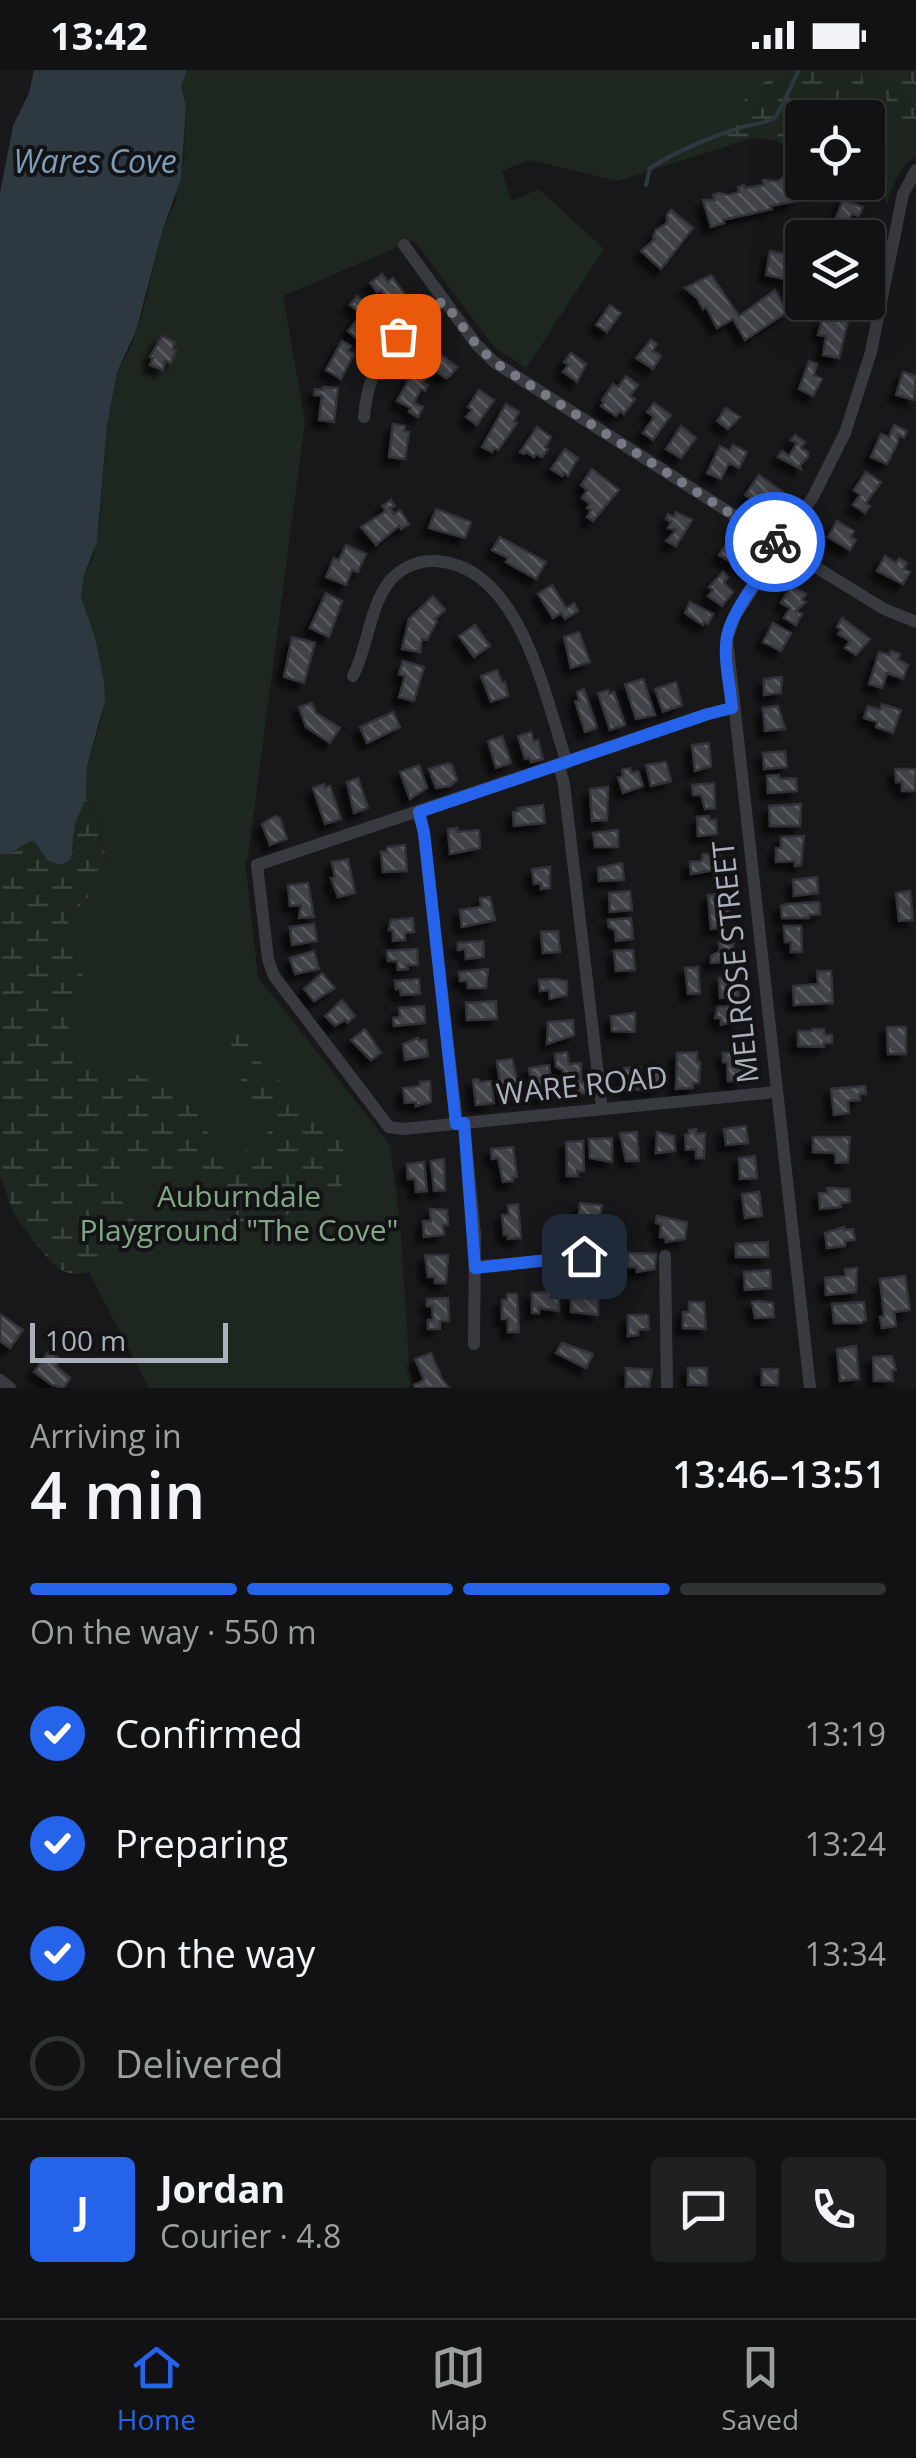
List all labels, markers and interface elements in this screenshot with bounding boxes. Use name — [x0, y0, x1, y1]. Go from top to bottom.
text: 13:42 — [50, 9, 148, 61]
map controls — [785, 100, 885, 320]
button: locate — [785, 100, 885, 200]
water label: Wares Cove — [13, 139, 177, 182]
button: layers — [785, 220, 885, 320]
pin — [356, 294, 441, 379]
icon: bag — [371, 309, 426, 364]
courier — [725, 492, 825, 592]
icon: bike — [748, 515, 803, 570]
street label: MELROSE STREET — [701, 838, 768, 1085]
street label: WARE ROAD — [494, 1055, 670, 1114]
park label: Auburndale Playground "The Cove" — [79, 1175, 399, 1250]
pin — [542, 1214, 627, 1299]
icon: home — [557, 1229, 612, 1284]
scale bar — [30, 1318, 228, 1362]
text: 100 m — [45, 1321, 126, 1359]
text: Arriving in — [30, 1414, 182, 1457]
text: 13:46–13:51 — [672, 1447, 886, 1499]
text: 4 min — [30, 1450, 205, 1538]
text: On the way · 550 m — [30, 1610, 317, 1653]
icon: check — [30, 1706, 85, 1761]
text: Confirmed — [115, 1707, 303, 1759]
text: 13:19 — [804, 1712, 886, 1755]
icon: check — [30, 1816, 85, 1871]
text: Preparing — [115, 1817, 288, 1869]
text: 13:24 — [804, 1822, 886, 1865]
icon: check — [30, 1926, 85, 1981]
text: On the way — [115, 1927, 315, 1979]
text: 13:34 — [804, 1932, 886, 1975]
text: Delivered — [115, 2037, 284, 2089]
button: chat — [651, 2157, 756, 2262]
button: phone — [781, 2157, 886, 2262]
text: Jordan — [160, 2162, 285, 2214]
text: J — [76, 2183, 89, 2235]
text: Courier · 4.8 — [160, 2214, 341, 2257]
tab: Home — [117, 2340, 196, 2438]
tab: Map — [430, 2340, 488, 2438]
tab: Saved — [721, 2340, 799, 2438]

